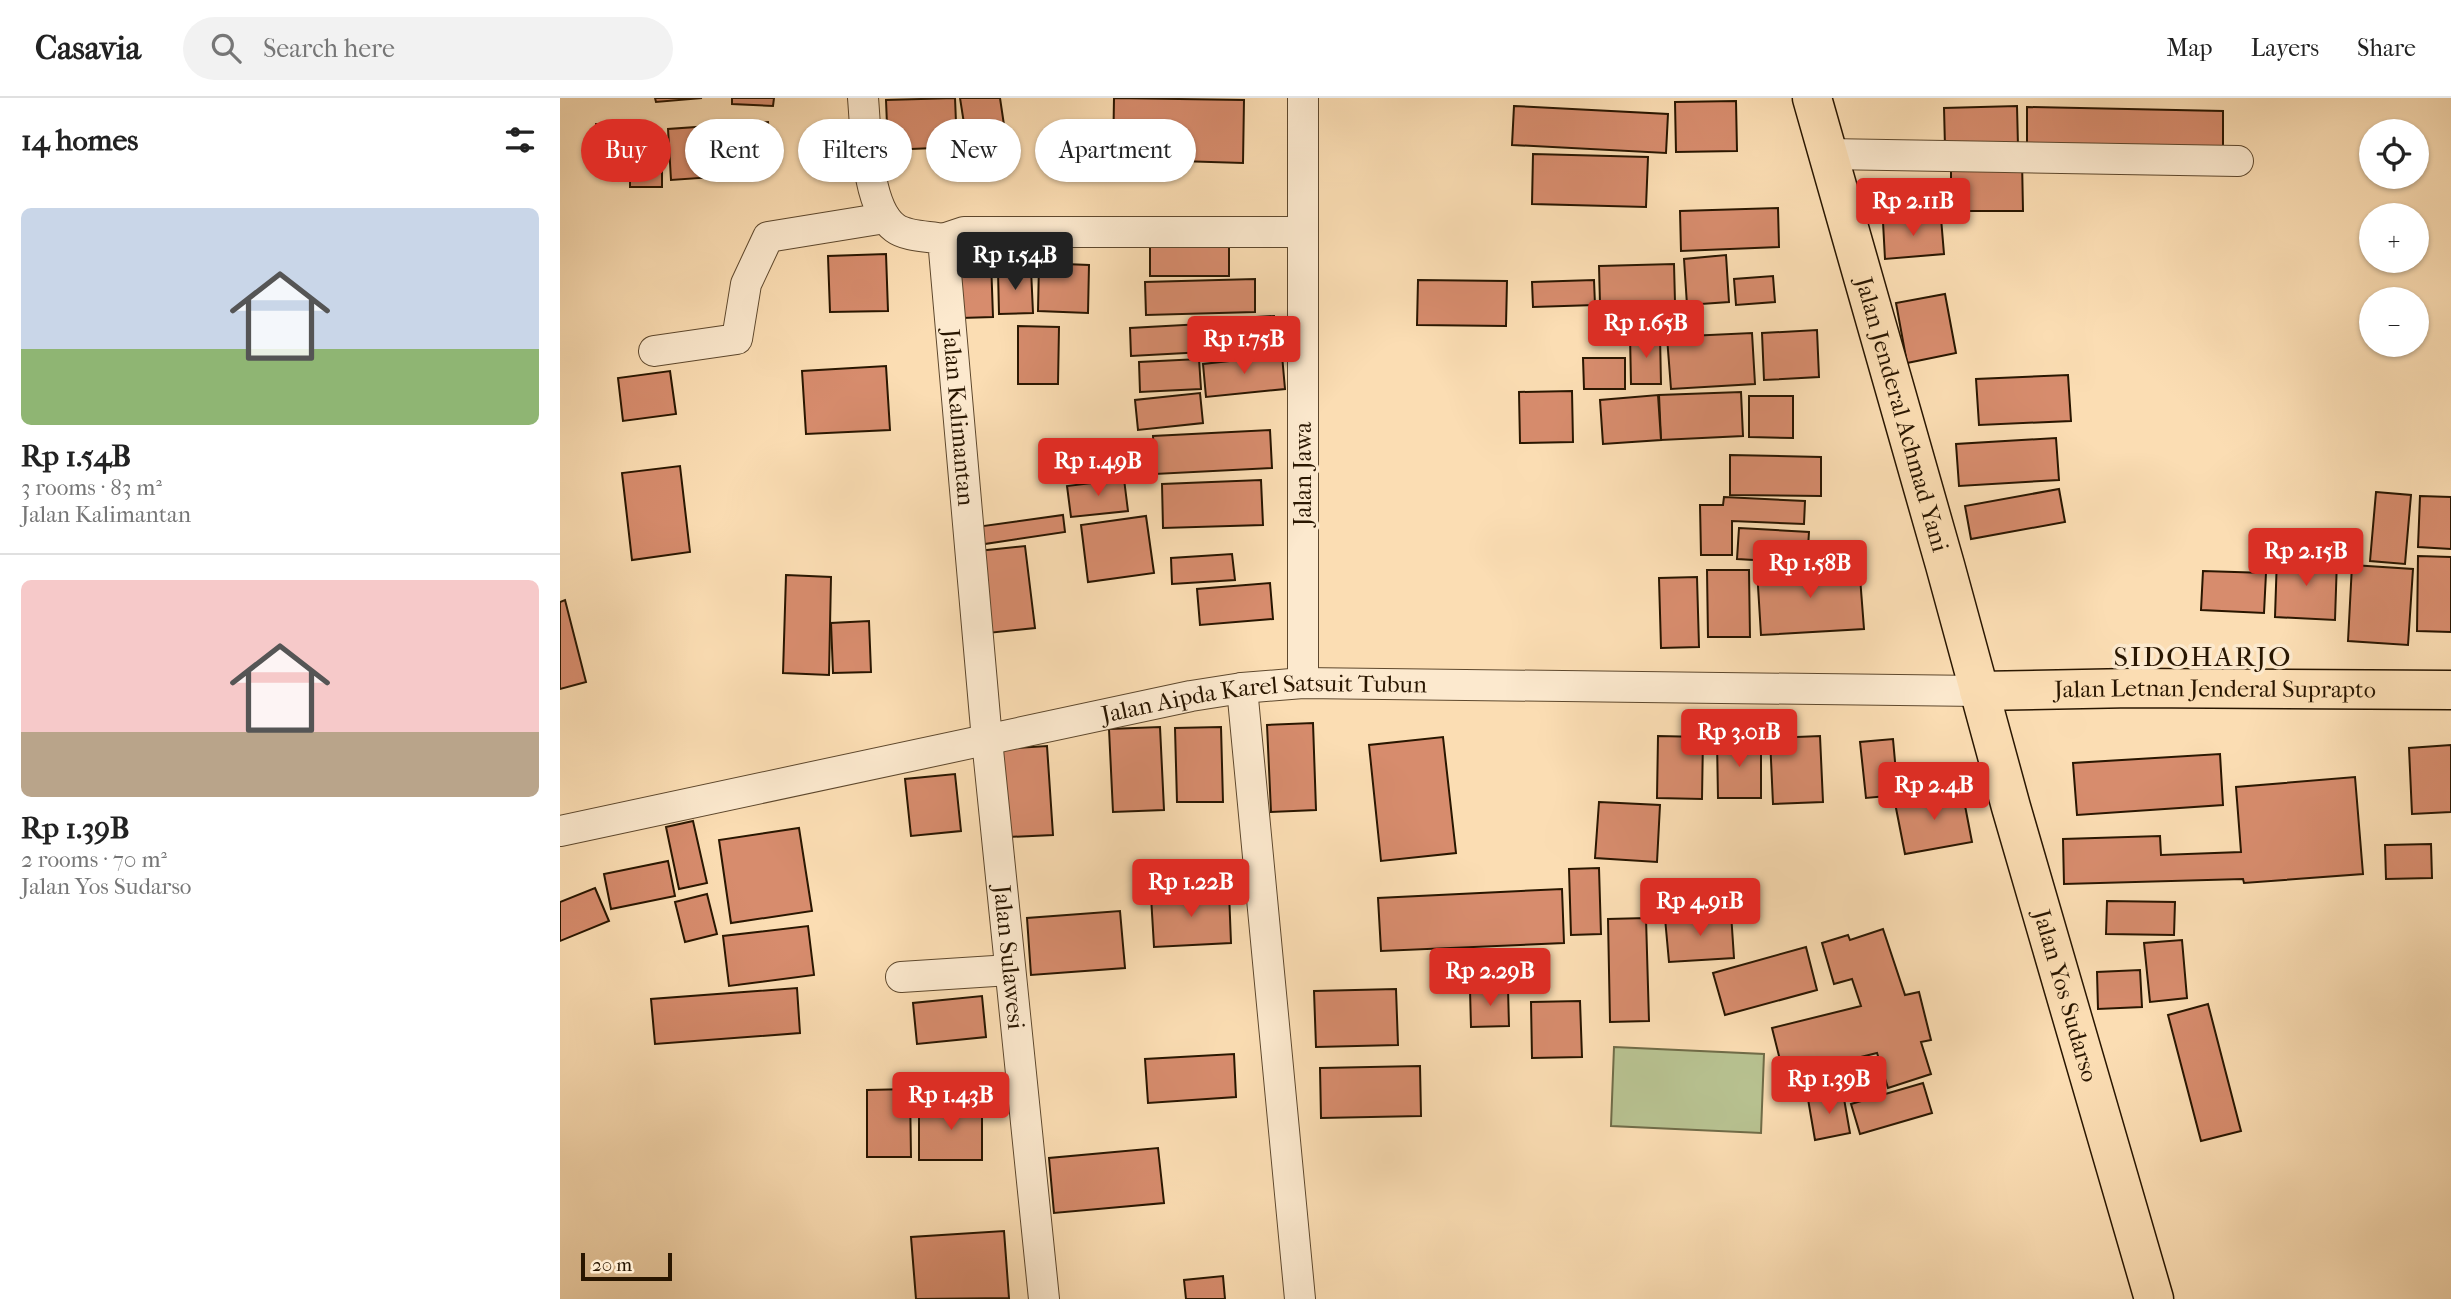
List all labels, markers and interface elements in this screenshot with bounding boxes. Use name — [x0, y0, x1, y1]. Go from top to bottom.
search box — [183, 17, 673, 80]
text: Casavia — [35, 29, 141, 68]
icon: search — [207, 29, 245, 67]
text: Search here — [263, 33, 395, 64]
text: Map — [2167, 34, 2213, 62]
text: Layers — [2251, 34, 2319, 62]
text: Share — [2357, 34, 2416, 62]
chip: Buy — [581, 119, 671, 182]
chip: Rent — [685, 119, 784, 182]
chip: Filters — [798, 119, 912, 182]
chip: New — [926, 119, 1021, 182]
chip: Apartment — [1035, 119, 1196, 182]
map controls — [2359, 119, 2429, 357]
button: locate — [2359, 119, 2429, 189]
icon: filters — [501, 121, 539, 159]
text: 14 homes — [21, 123, 138, 158]
pin: Rp 2.11B — [1841, 178, 1985, 238]
text: Rp 2.11B — [1872, 187, 1954, 214]
button: + — [2359, 203, 2429, 273]
pin: Rp 1.54B — [943, 232, 1087, 292]
text: Rp 1.54B — [973, 241, 1057, 268]
icon: home — [217, 253, 343, 379]
street label: Jalan Jenderal Achmad Yani — [1849, 272, 1955, 555]
button: − — [2359, 287, 2429, 357]
pin: Rp 1.65B — [1574, 300, 1718, 360]
text: Rp 1.65B — [1604, 309, 1688, 336]
pin: Rp 1.75B — [1172, 316, 1316, 376]
text: Rp 1.75B — [1203, 325, 1285, 352]
street label: Jalan Kalimantan — [937, 326, 980, 507]
street label: Jalan Jawa — [1289, 421, 1317, 528]
pin: Rp 1.49B — [1026, 438, 1170, 498]
text: Rp 1.54B — [21, 439, 131, 474]
text: Rp 1.49B — [1054, 447, 1142, 474]
text: 3 rooms · 83 m² — [21, 474, 162, 501]
text: Jalan Kalimantan — [21, 501, 191, 528]
pin: Rp 2.15B — [2234, 528, 2378, 588]
text: Rp 2.15B — [2264, 537, 2348, 564]
pin: Rp 1.58B — [1738, 540, 1882, 600]
text: Rp 1.58B — [1769, 549, 1851, 576]
icon: home — [217, 625, 343, 751]
district label: SIDOHARJO — [2114, 640, 2292, 673]
street label: Jalan Aipda Karel Satsuit Tubun — [1097, 669, 1427, 729]
street label: Jalan Letnan Jenderal Suprapto — [2052, 674, 2376, 704]
pin: Rp 3.01B — [1667, 710, 1811, 769]
text: Rp 3.01B — [1697, 718, 1781, 745]
pin: Rp 2.4B — [1869, 762, 1999, 822]
text: Rp 2.4B — [1894, 771, 1974, 798]
text: Rp 1.39B — [21, 811, 129, 846]
text: 2 rooms · 70 m² — [21, 846, 167, 873]
pin: Rp 1.22B — [1119, 860, 1263, 919]
text: Rp 1.22B — [1148, 868, 1234, 895]
text: Jalan Yos Sudarso — [21, 873, 192, 900]
pin: Rp 4.91B — [1628, 878, 1772, 938]
street label: Jalan Sulawesi — [988, 882, 1030, 1031]
text: Rp 4.91B — [1656, 887, 1744, 914]
street label: Jalan Yos Sudarso — [2027, 904, 2104, 1085]
pin: Rp 2.29B — [1418, 948, 1562, 1008]
text: Rp 2.29B — [1445, 957, 1535, 984]
pin: Rp 1.39B — [1757, 1056, 1901, 1116]
text: Rp 1.39B — [1787, 1065, 1871, 1092]
pin: Rp 1.43B — [879, 1072, 1023, 1132]
text: Rp 1.43B — [908, 1081, 994, 1108]
scale bar — [581, 1250, 672, 1282]
text: 20 m — [592, 1254, 632, 1276]

